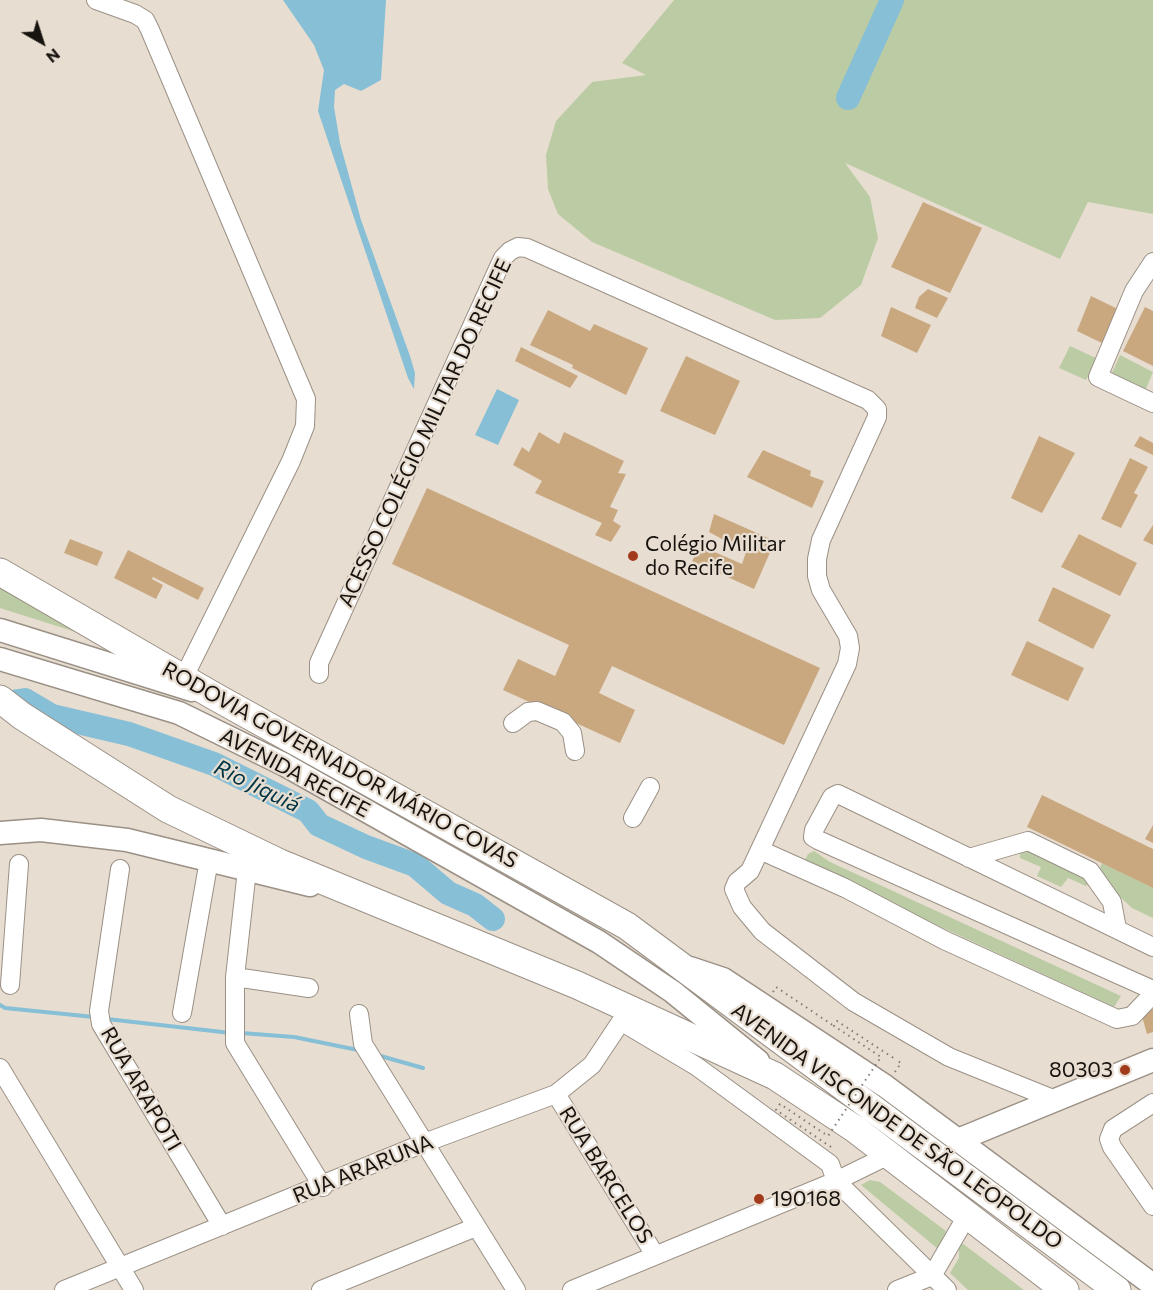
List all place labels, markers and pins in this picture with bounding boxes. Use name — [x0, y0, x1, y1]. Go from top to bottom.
place label: Colégio Militar do Recife — [645, 531, 786, 581]
marker: Colégio Militar do Recife — [626, 549, 640, 563]
place label: 80303 — [1049, 1057, 1113, 1083]
marker: 80303 — [1118, 1063, 1132, 1077]
place label: 190168 — [771, 1186, 841, 1212]
marker: 190168 — [752, 1192, 766, 1206]

